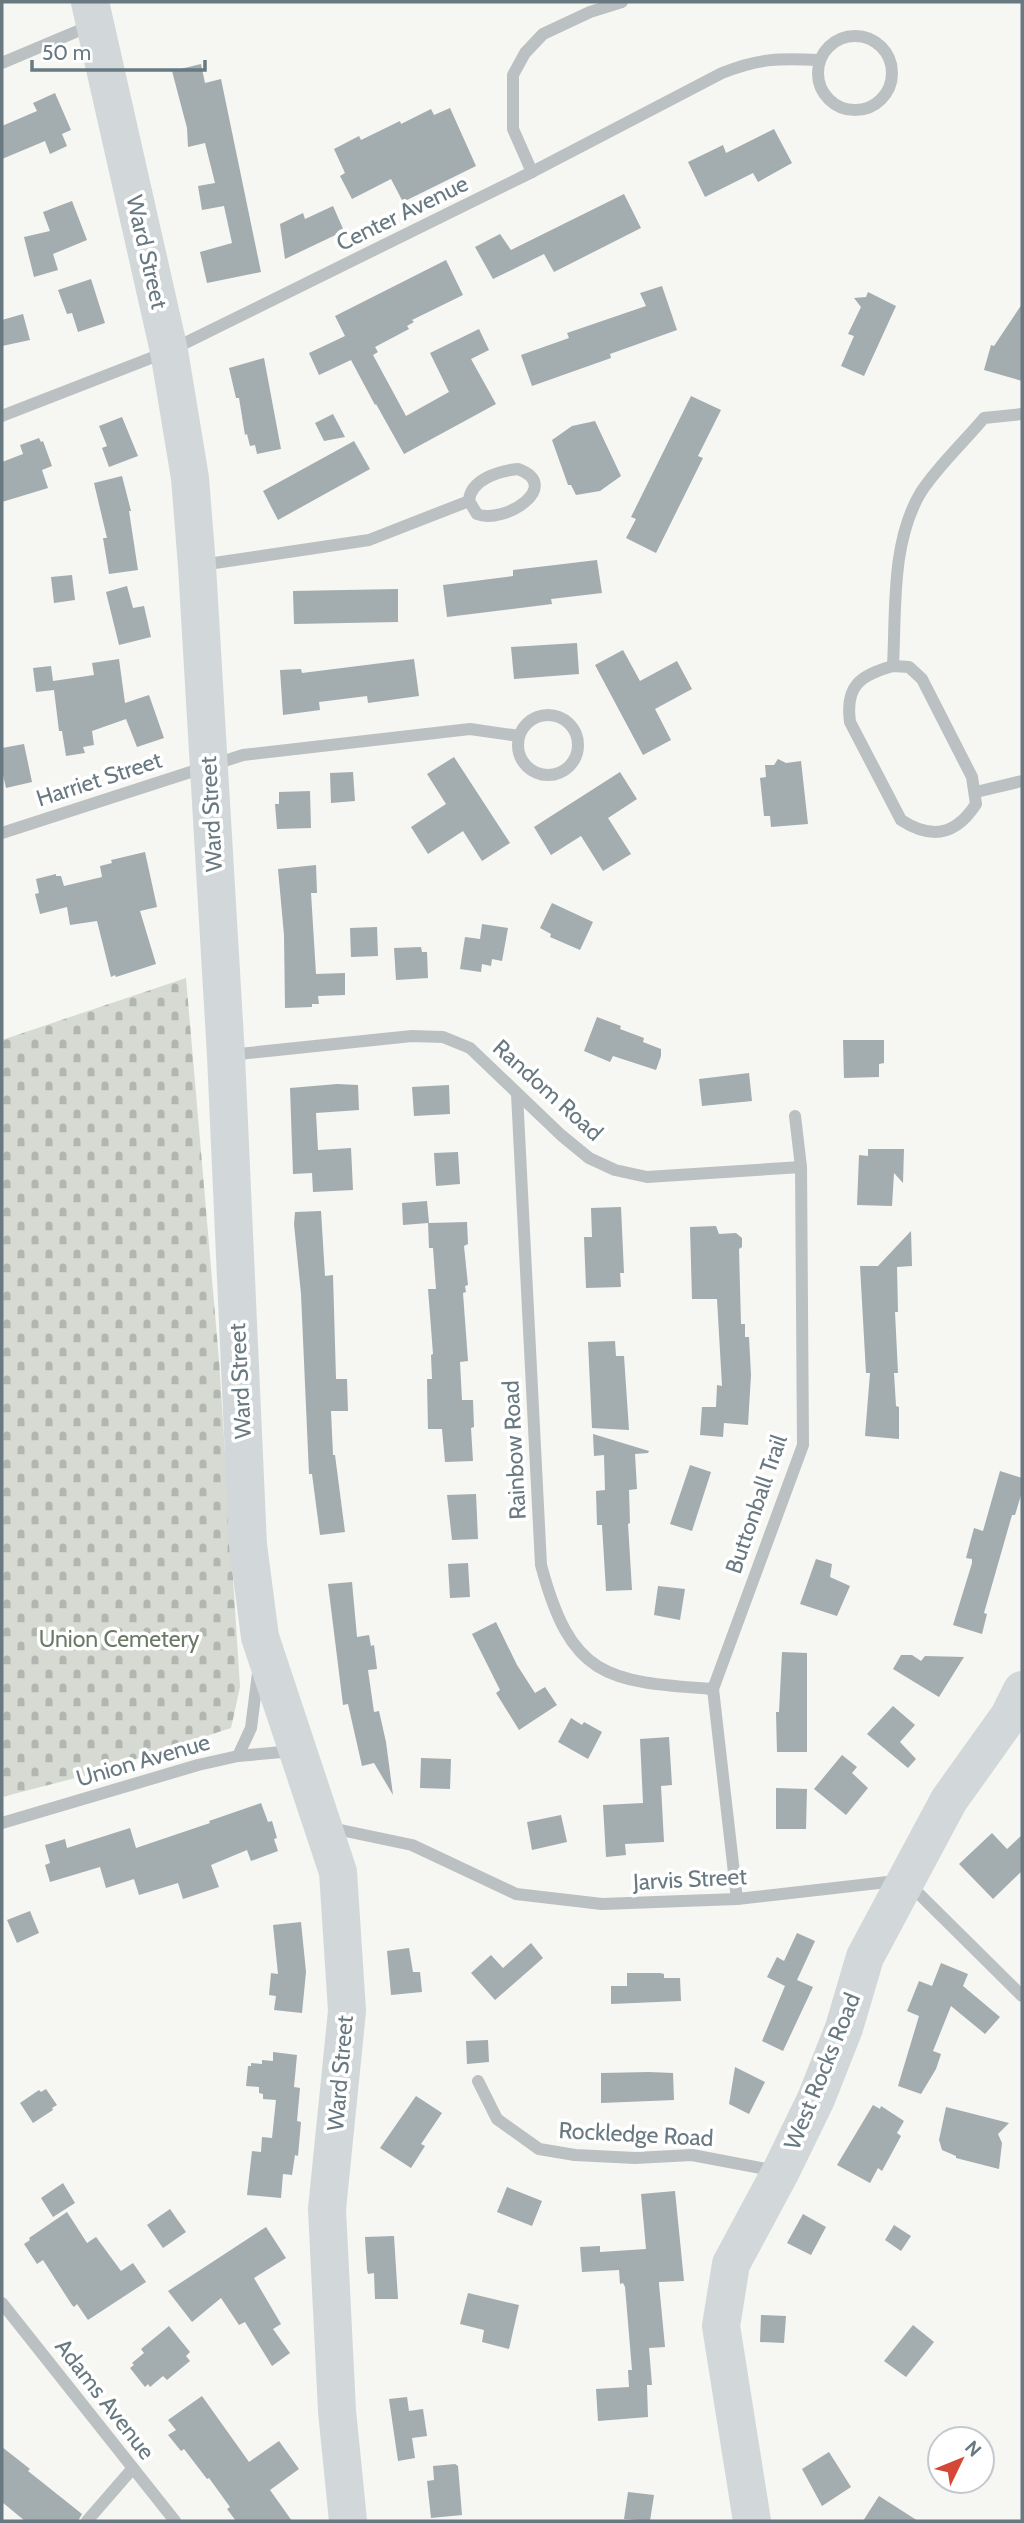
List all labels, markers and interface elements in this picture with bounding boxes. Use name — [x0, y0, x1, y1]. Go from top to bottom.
scale bar — [32, 28, 205, 72]
text: 50 m — [42, 40, 91, 65]
street label: Center Avenue — [332, 169, 473, 257]
street label: Ward Street — [120, 192, 174, 312]
street label: Harriet Street — [33, 745, 166, 812]
street label: Ward Street — [194, 755, 228, 873]
street label: Random Road — [487, 1033, 609, 1147]
street label: Ward Street — [223, 1322, 257, 1440]
street label: Rainbow Road — [496, 1380, 532, 1520]
street label: Buttonball Trail — [719, 1430, 793, 1577]
park label: Union Cemetery — [39, 1625, 200, 1653]
street label: Union Avenue — [73, 1728, 213, 1792]
street label: Jarvis Street — [631, 1862, 748, 1896]
street label: West Rocks Road — [778, 1989, 866, 2153]
street label: Ward Street — [321, 2014, 359, 2132]
street label: Rockledge Road — [558, 2116, 714, 2152]
street label: Adams Avenue — [49, 2333, 161, 2465]
north arrow — [926, 2425, 996, 2495]
text: N — [960, 2436, 986, 2462]

